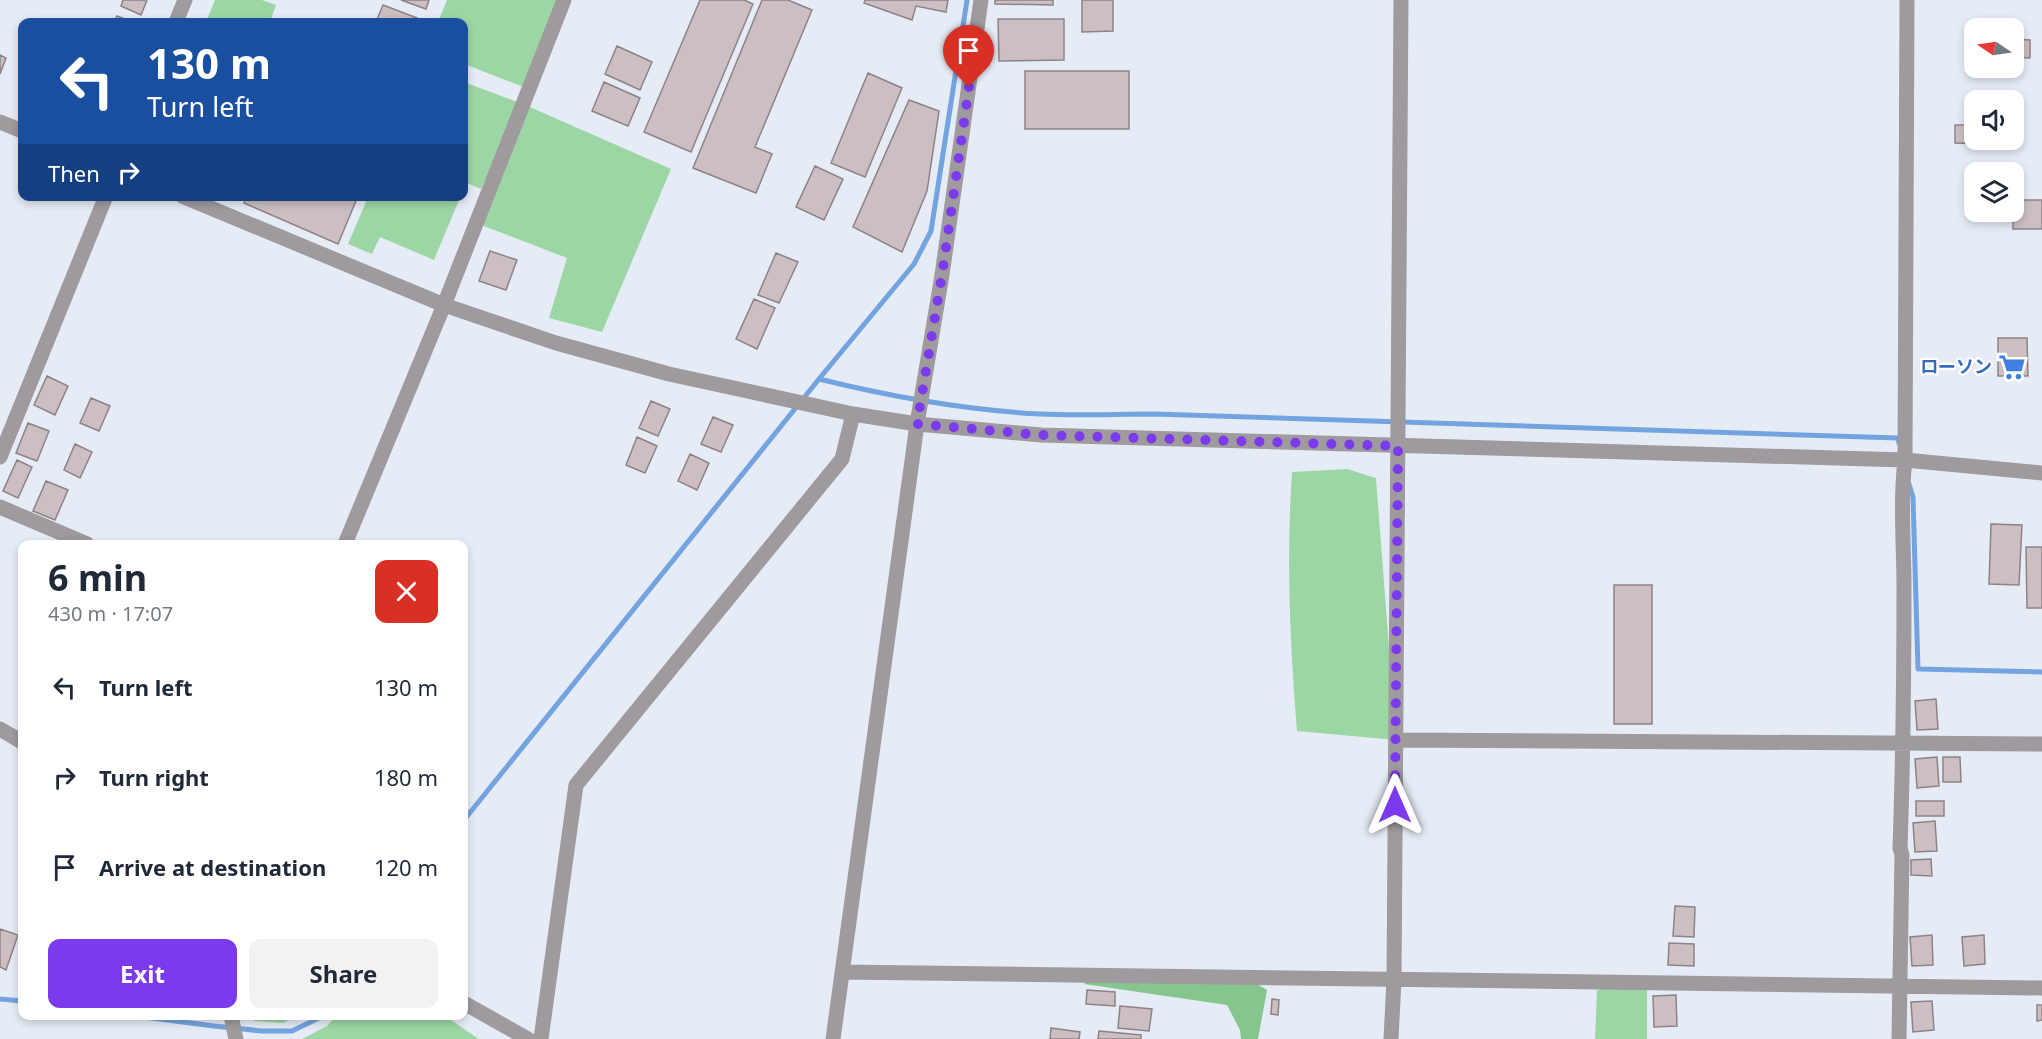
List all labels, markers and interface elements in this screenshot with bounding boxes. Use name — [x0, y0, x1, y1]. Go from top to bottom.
north arrow — [1964, 18, 2024, 78]
map controls — [1964, 18, 2024, 222]
pin — [943, 25, 994, 87]
text: 130 m — [147, 34, 271, 91]
icon: arrive — [952, 34, 985, 67]
icon: left — [48, 42, 126, 120]
text: Turn left — [147, 88, 253, 125]
button: sound — [1964, 90, 2024, 150]
icon: right — [112, 156, 145, 189]
text: Then — [48, 158, 100, 188]
button: layers — [1964, 162, 2024, 222]
supermarket icon: ローソン — [1997, 352, 2027, 382]
place label: ローソン — [1920, 354, 1992, 378]
text: 6 min — [48, 553, 147, 602]
button: close — [375, 560, 438, 623]
text: 430 m · 17:07 — [48, 600, 173, 627]
icon: left — [48, 671, 81, 704]
text: Turn left — [99, 672, 193, 702]
text: 130 m — [374, 672, 438, 702]
icon: right — [48, 761, 81, 794]
text: Turn right — [99, 762, 209, 792]
text: 180 m — [374, 762, 438, 792]
position arrow — [1363, 773, 1427, 837]
icon: arrive — [48, 851, 81, 884]
text: Arrive at destination — [99, 852, 326, 882]
text: 120 m — [374, 852, 438, 882]
button: Exit — [48, 939, 237, 1008]
button: Share — [249, 939, 438, 1008]

